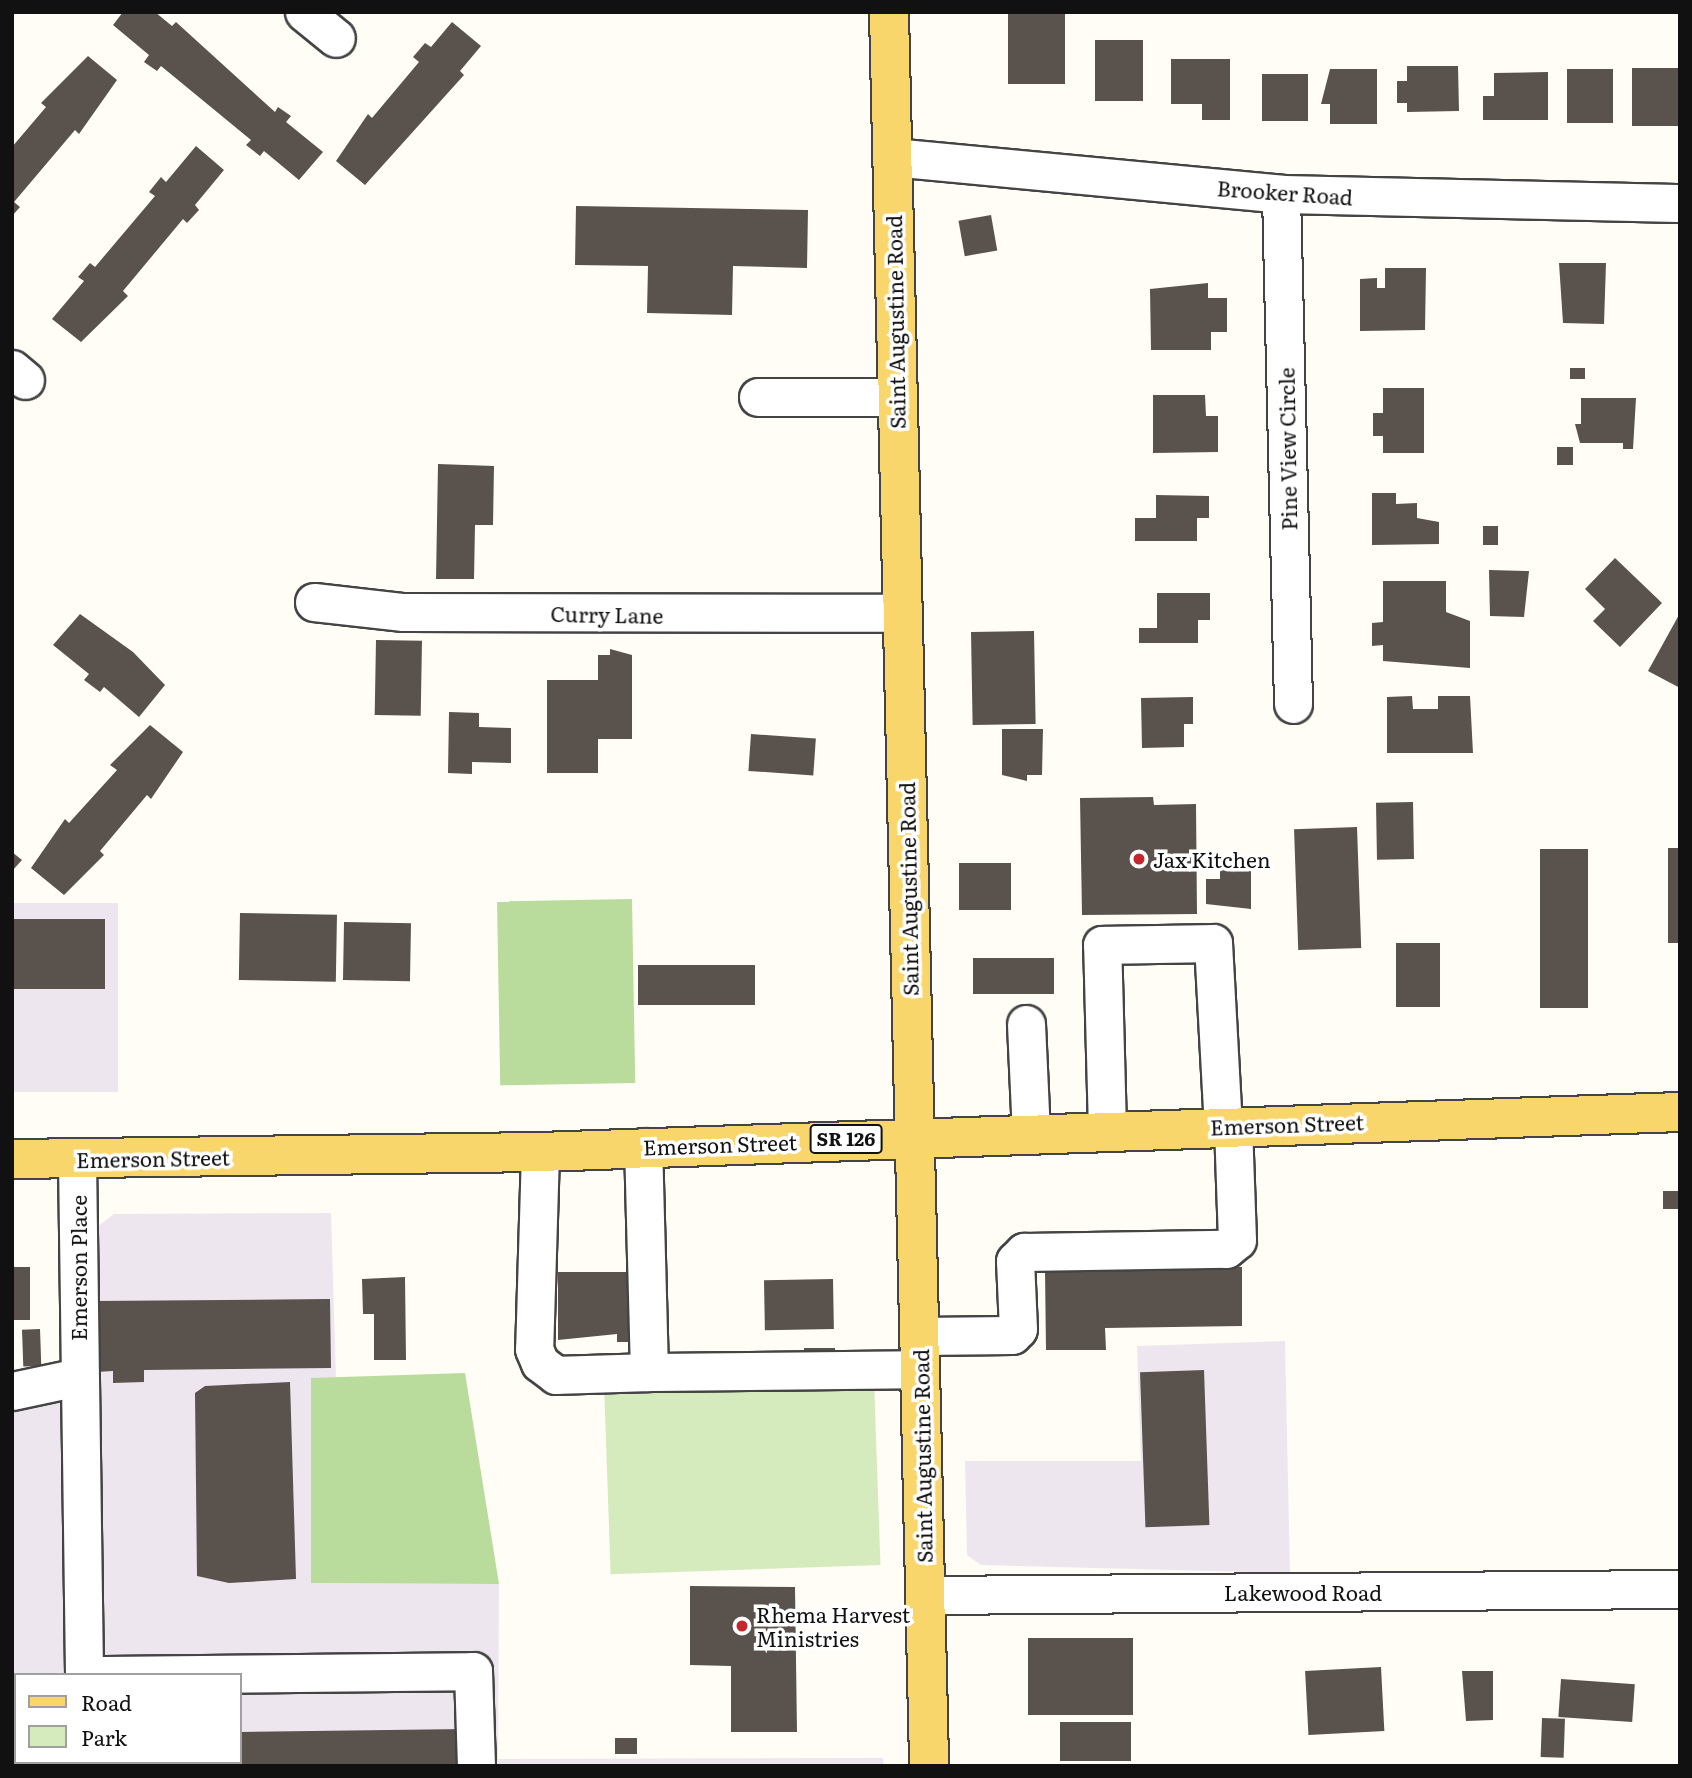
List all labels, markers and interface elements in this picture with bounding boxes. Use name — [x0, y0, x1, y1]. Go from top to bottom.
street label: Brooker Road — [1216, 175, 1354, 209]
street label: Saint Augustine Road — [881, 215, 909, 429]
street label: Pine View Circle — [1273, 367, 1301, 531]
street label: Curry Lane — [550, 600, 664, 628]
street label: Saint Augustine Road — [894, 782, 922, 996]
place label: Jax Kitchen — [1153, 846, 1271, 872]
marker: Jax Kitchen — [1131, 851, 1147, 867]
street label: Emerson Street — [1210, 1109, 1364, 1139]
road number: SR 126 — [809, 1124, 883, 1154]
street label: Emerson Street — [643, 1129, 797, 1159]
street label: Emerson Street — [76, 1144, 230, 1172]
street label: Emerson Place — [65, 1195, 91, 1341]
street label: Saint Augustine Road — [908, 1349, 936, 1563]
street label: Lakewood Road — [1224, 1579, 1382, 1605]
place label: Rhema Harvest Ministries — [756, 1601, 910, 1651]
marker: Rhema Harvest Ministries — [734, 1618, 750, 1634]
legend — [14, 1673, 242, 1764]
text: Road — [81, 1686, 132, 1717]
text: Park — [81, 1721, 127, 1752]

